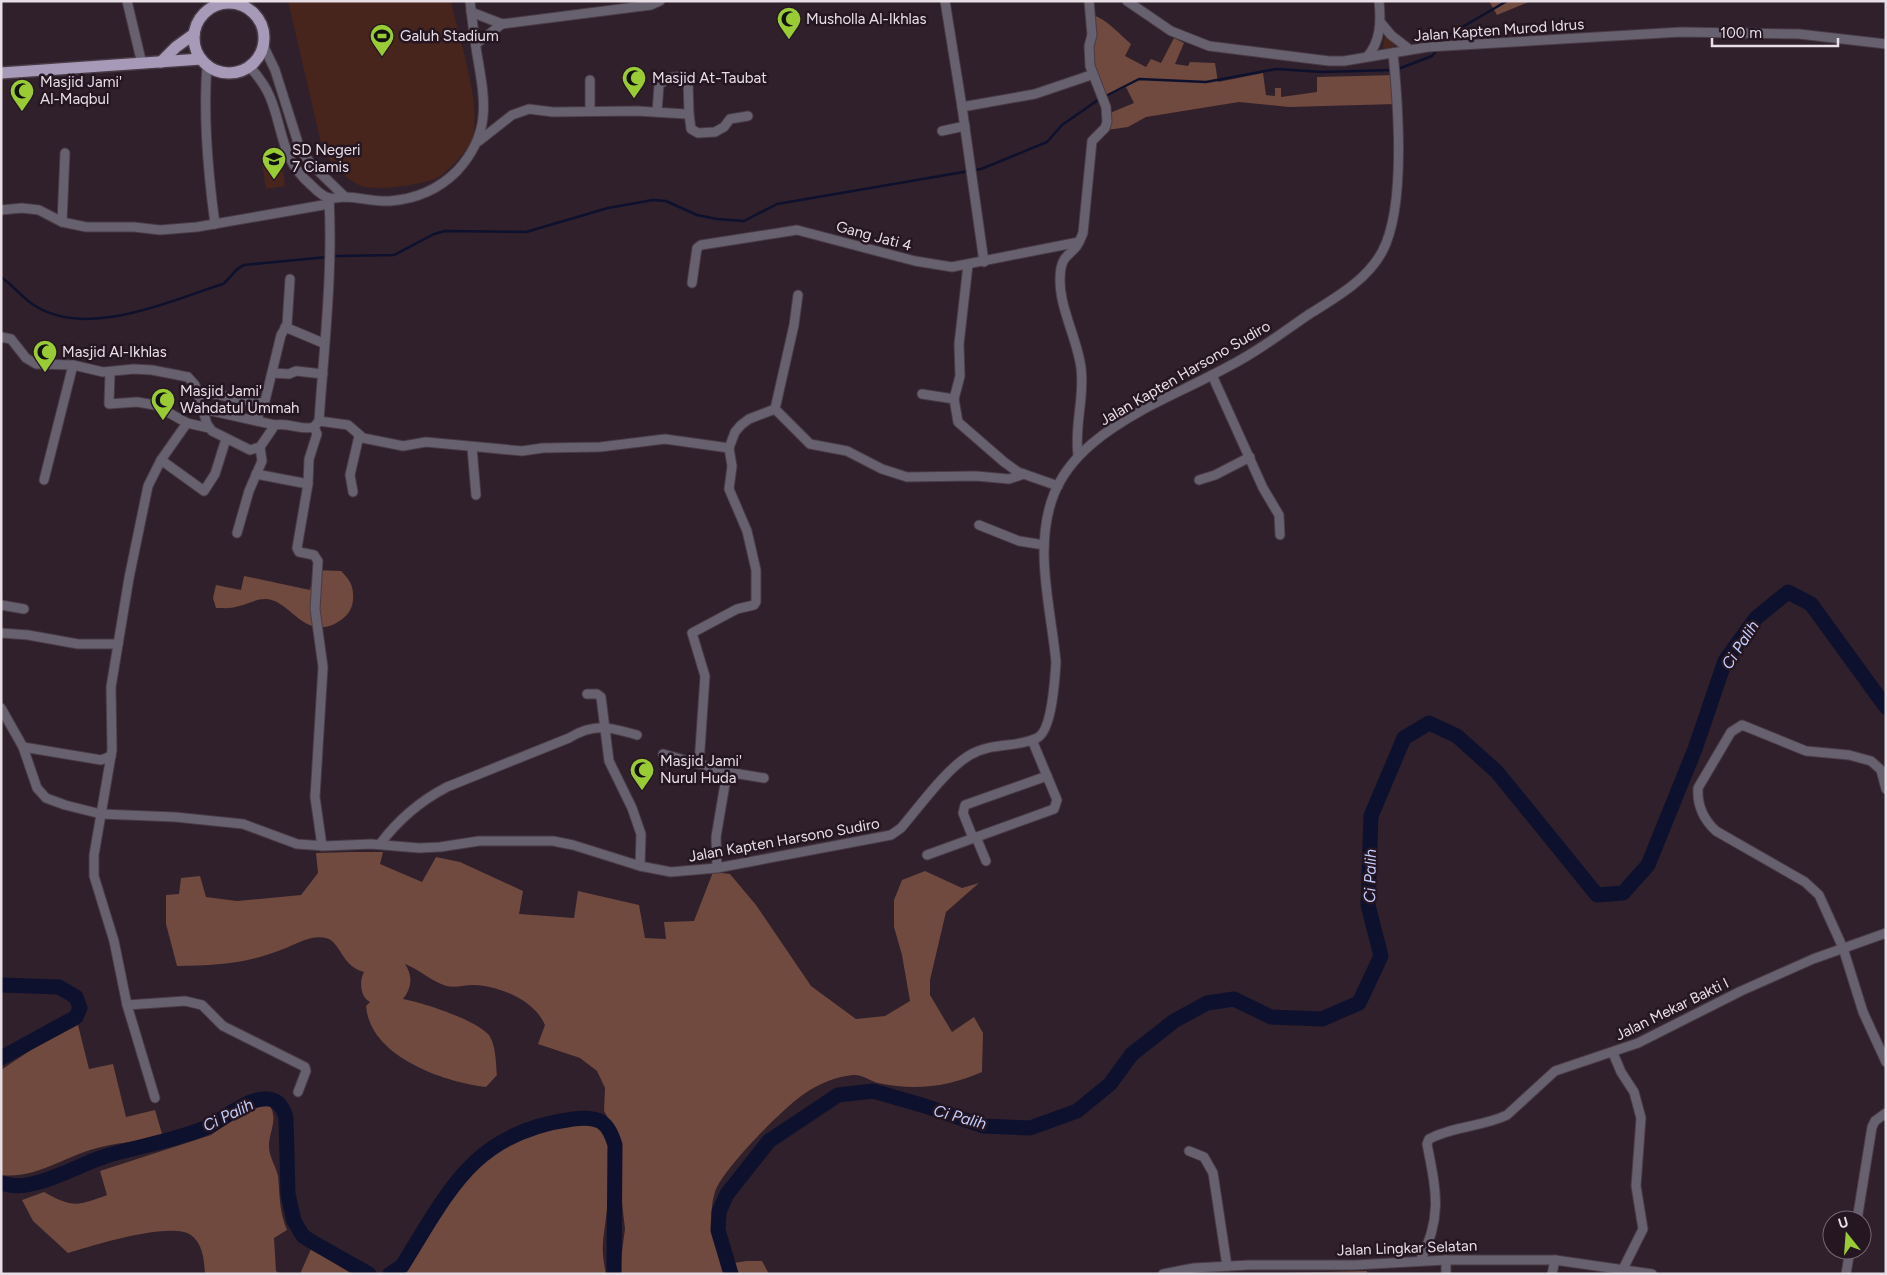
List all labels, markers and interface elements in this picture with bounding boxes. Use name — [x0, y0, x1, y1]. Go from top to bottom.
mosque icon: Musholla Al-Ikhlas — [776, 6, 802, 40]
place label: Musholla Al-Ikhlas — [806, 10, 926, 28]
street label: Jalan Kapten Murod Idrus — [1413, 15, 1585, 45]
scale bar — [1712, 15, 1838, 47]
sports icon: Galuh Stadium — [369, 23, 395, 57]
text: 100 m — [1720, 24, 1762, 42]
place label: Galuh Stadium — [400, 27, 499, 45]
mosque icon: Masjid At-Taubat — [621, 65, 647, 99]
place label: Masjid At-Taubat — [652, 69, 767, 87]
place label: Masjid Jami' Al-Maqbul — [40, 73, 122, 108]
mosque icon: Masjid Jami' Al-Maqbul — [9, 78, 35, 112]
place label: SD Negeri 7 Ciamis — [292, 141, 361, 176]
school or university icon: SD Negeri 7 Ciamis — [261, 146, 287, 180]
street label: Gang Jati 4 — [834, 217, 914, 255]
street label: Jalan Kapten Harsono Sudiro — [1097, 317, 1274, 429]
mosque icon: Masjid Al-Ikhlas — [32, 339, 58, 373]
place label: Masjid Al-Ikhlas — [62, 343, 167, 361]
place label: Masjid Jami' Wahdatul Ummah — [180, 382, 299, 417]
mosque icon: Masjid Jami' Wahdatul Ummah — [150, 387, 176, 421]
water label: Ci Palih — [1717, 617, 1763, 673]
place label: Masjid Jami' Nurul Huda — [660, 752, 742, 787]
mosque icon: Masjid Jami' Nurul Huda — [629, 757, 655, 791]
street label: Jalan Kapten Harsono Sudiro — [687, 814, 881, 866]
water label: Ci Palih — [1360, 849, 1380, 903]
street label: Jalan Mekar Bakti I — [1612, 974, 1732, 1044]
water label: Ci Palih — [200, 1095, 256, 1135]
water label: Ci Palih — [931, 1101, 989, 1133]
north arrow — [1822, 1210, 1872, 1260]
text: U — [1836, 1213, 1851, 1233]
street label: Jalan Lingkar Selatan — [1337, 1237, 1477, 1259]

